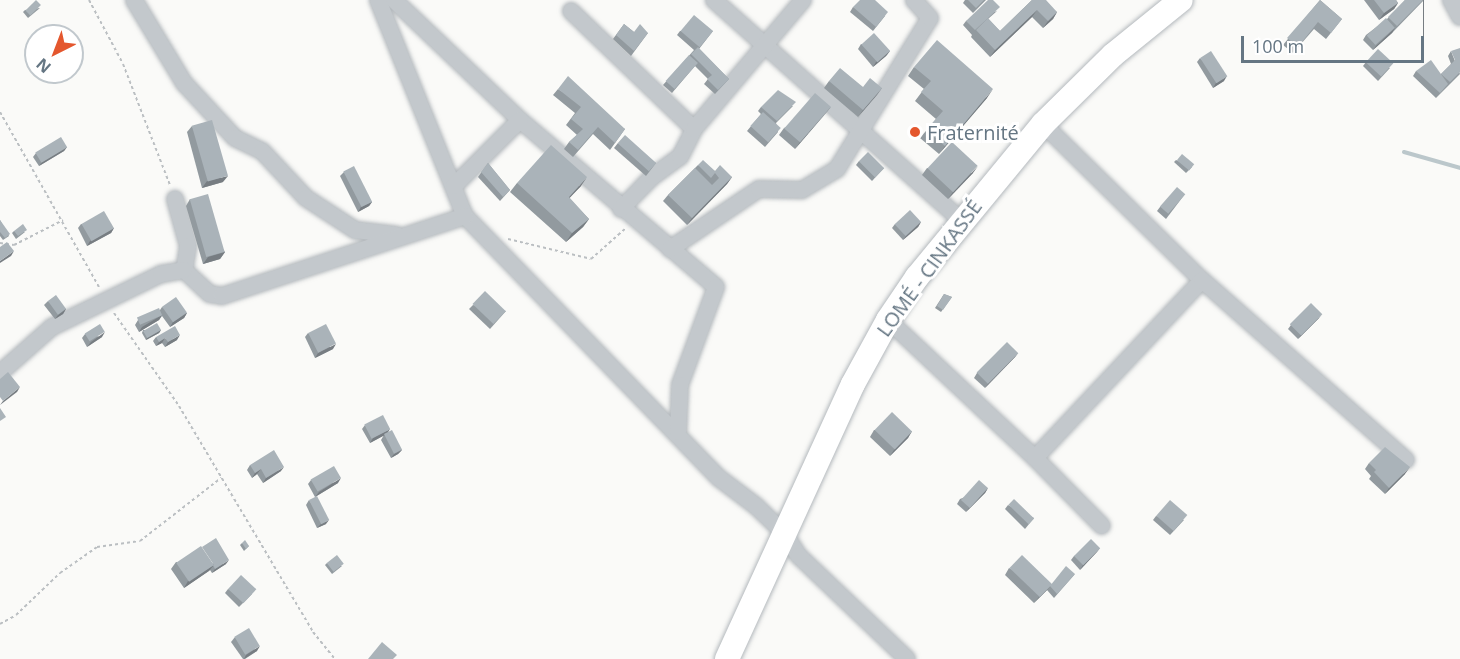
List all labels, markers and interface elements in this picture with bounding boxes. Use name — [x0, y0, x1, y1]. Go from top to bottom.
north arrow — [24, 24, 84, 84]
scale bar — [1244, 24, 1427, 62]
text: 100 m — [1252, 34, 1304, 58]
text: N — [31, 53, 55, 78]
place label: Fraternité — [927, 120, 1019, 144]
marker: Fraternité — [908, 125, 922, 139]
street label: LOMÉ - CINKASSÉ — [871, 195, 987, 341]

